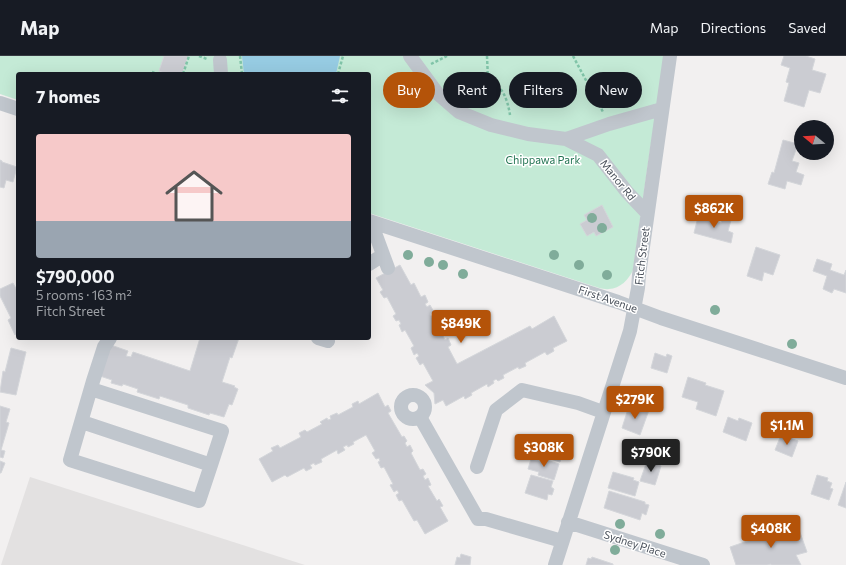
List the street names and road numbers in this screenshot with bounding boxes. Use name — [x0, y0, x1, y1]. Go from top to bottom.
street label: Manor Rd — [598, 157, 639, 203]
street label: Fitch Street — [631, 226, 652, 286]
street label: First Avenue — [577, 282, 640, 315]
street label: Sydney Place — [602, 527, 668, 560]

